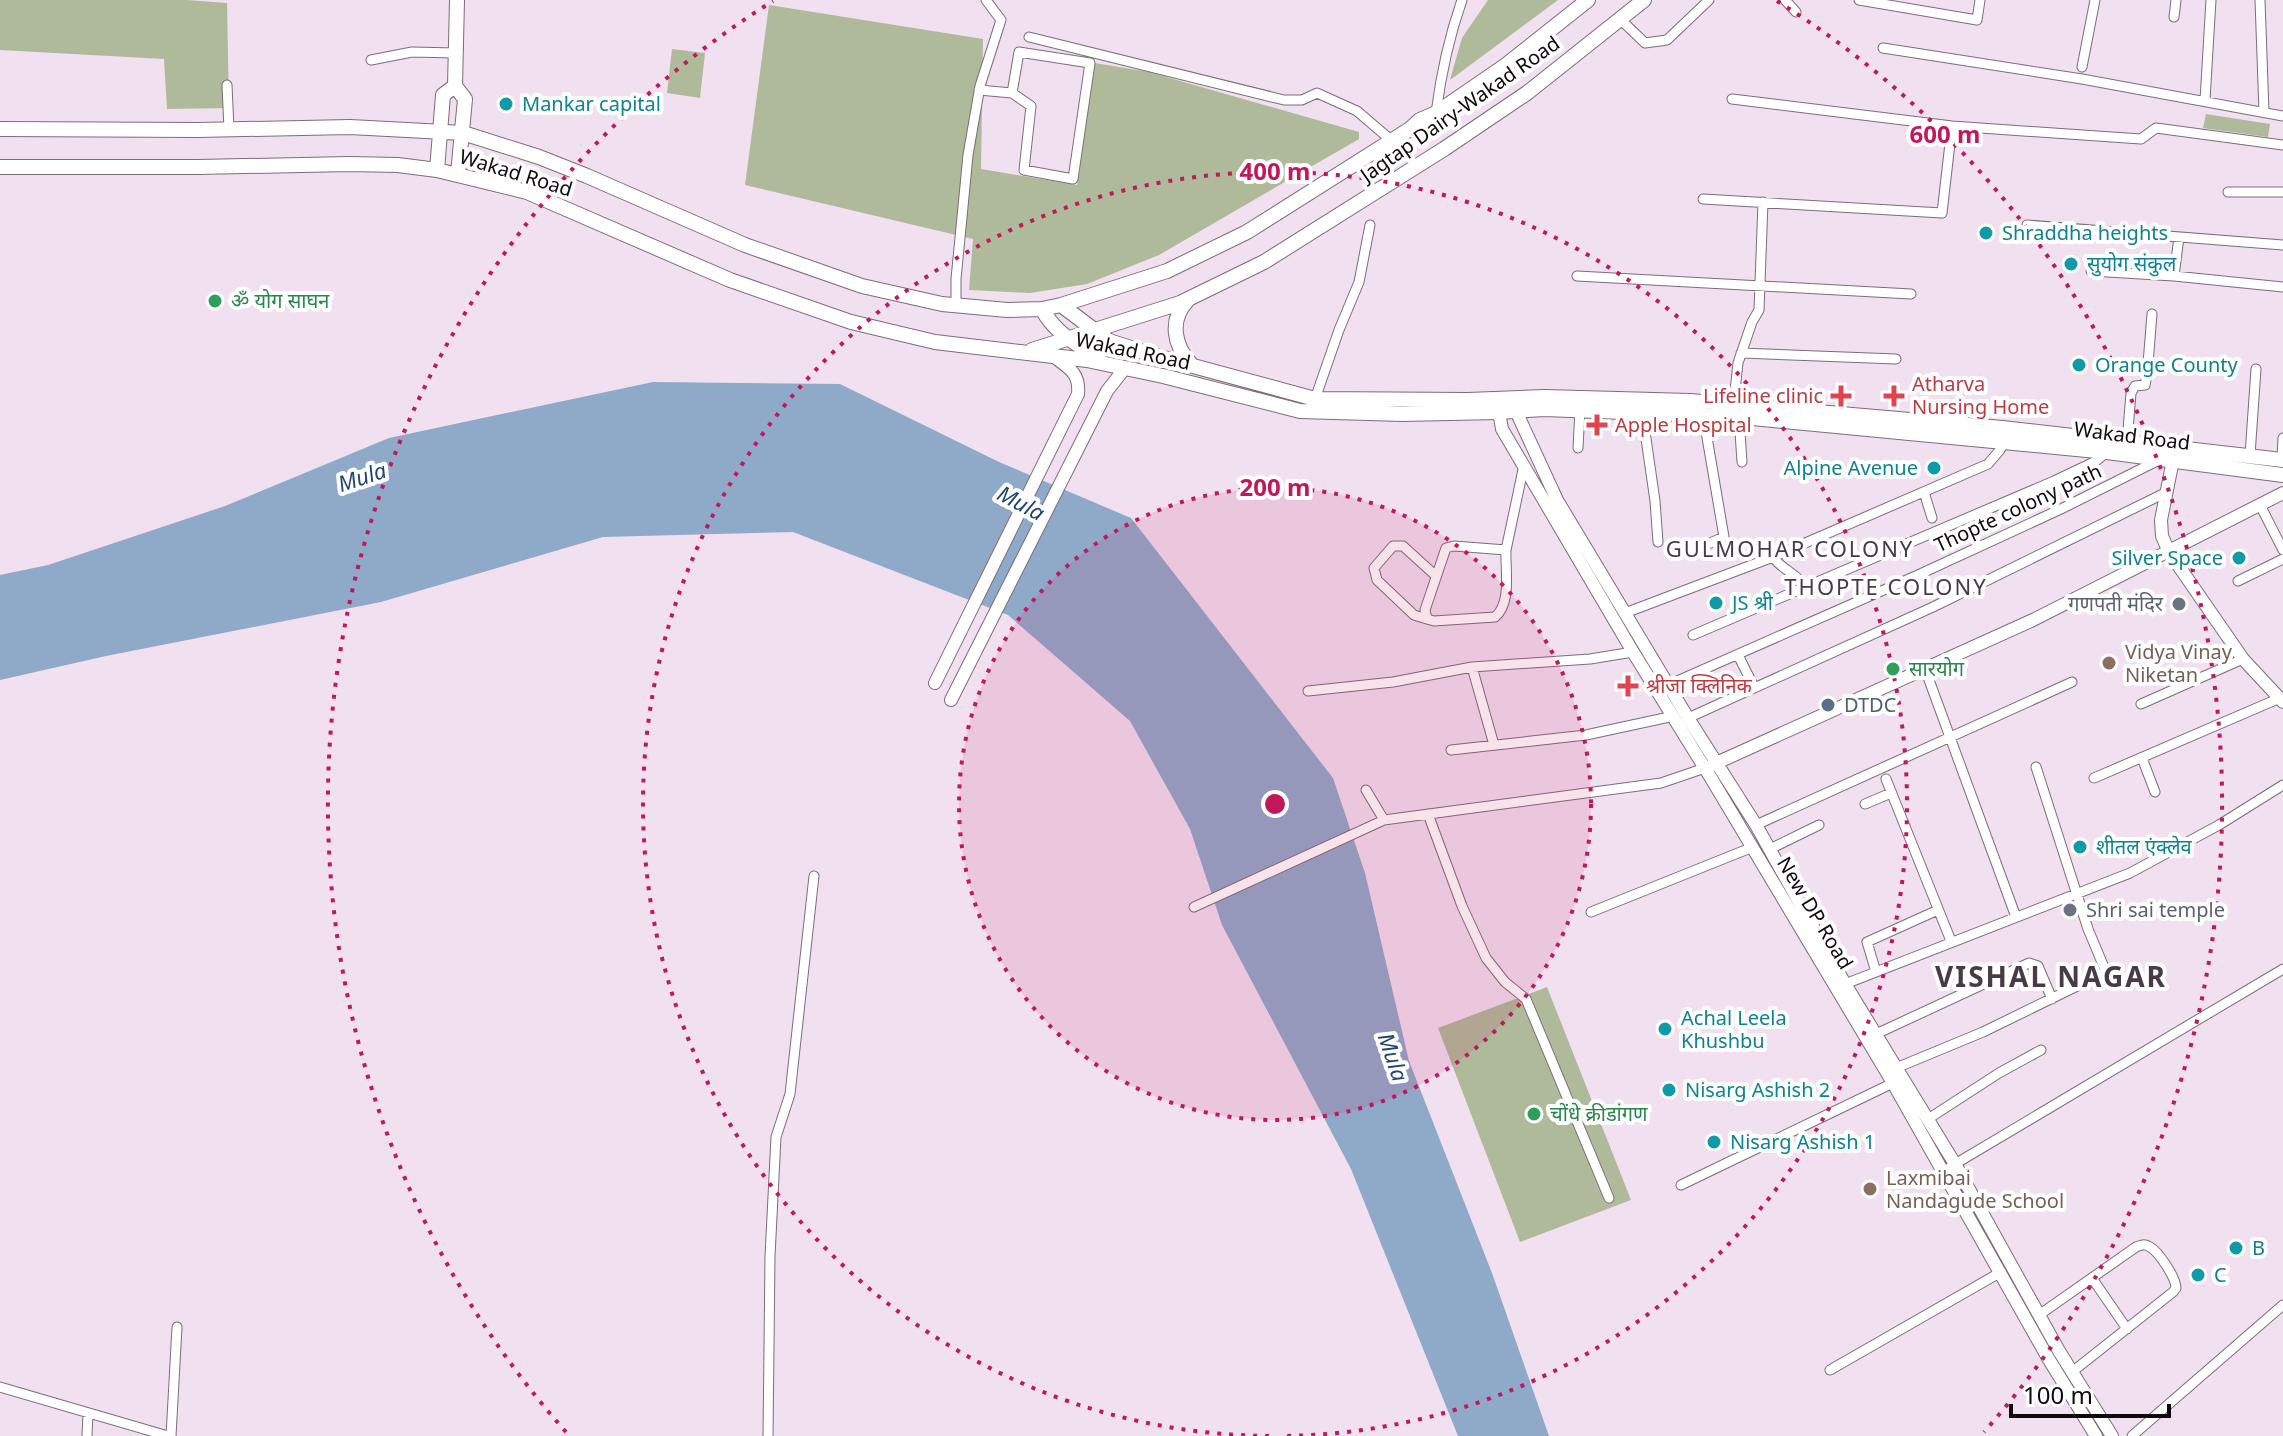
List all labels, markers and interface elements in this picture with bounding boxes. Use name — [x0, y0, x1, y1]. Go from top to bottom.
street label: Jagtap Dairy-Wakad Road — [1353, 29, 1565, 189]
place label: Mankar capital — [522, 90, 661, 117]
marker: Mankar capital — [497, 95, 515, 113]
text: 600 m — [1910, 117, 1980, 150]
street label: Wakad Road — [456, 143, 576, 203]
text: 400 m — [1240, 154, 1310, 187]
place label: Shraddha heights — [2002, 219, 2168, 246]
marker: Shraddha heights — [1977, 224, 1995, 242]
place label: सुयोग संकुल — [2087, 250, 2177, 277]
marker: सुयोग संकुल — [2062, 255, 2080, 273]
place label: ॐ योग साघन — [231, 287, 330, 314]
marker: ॐ योग साघन — [206, 292, 224, 310]
street label: Wakad Road — [1073, 325, 1193, 376]
place label: Orange County — [2095, 351, 2239, 378]
marker: Orange County — [2070, 356, 2088, 374]
place label: Atharva Nursing Home — [1912, 370, 2049, 420]
place label: Lifeline clinic — [1703, 382, 1823, 409]
marker: Lifeline clinic — [1830, 385, 1852, 407]
marker: Atharva Nursing Home — [1883, 385, 1905, 407]
place label: Apple Hospital — [1615, 411, 1752, 438]
marker: Apple Hospital — [1586, 414, 1608, 436]
street label: Wakad Road — [2072, 415, 2192, 456]
water label: Mula — [334, 454, 390, 498]
place label: Alpine Avenue — [1784, 454, 1918, 481]
street label: Thopte colony path — [1930, 457, 2106, 558]
marker: Alpine Avenue — [1925, 459, 1943, 477]
text: 200 m — [1240, 470, 1310, 503]
water label: Mula — [993, 477, 1051, 527]
district label: GULMOHAR COLONY — [1666, 533, 1914, 563]
place label: Silver Space — [2111, 544, 2223, 571]
marker: Silver Space — [2230, 549, 2248, 567]
district label: THOPTE COLONY — [1784, 571, 1988, 601]
place label: JS श्री — [1730, 589, 1774, 616]
place label: गणपती मंदिर — [2068, 590, 2164, 617]
marker: JS श्री — [1707, 594, 1725, 612]
marker: गणपती मंदिर — [2170, 595, 2188, 613]
place label: Vidya Vinay Niketan — [2125, 638, 2233, 688]
marker: Vidya Vinay Niketan — [2100, 654, 2118, 672]
place label: सारयोग — [1909, 655, 1965, 682]
marker: सारयोग — [1884, 660, 1902, 678]
place label: श्रीजा क्लिनिक — [1646, 672, 1752, 699]
marker: श्रीजा क्लिनिक — [1617, 675, 1639, 697]
place label: DTDC — [1844, 691, 1897, 718]
marker: DTDC — [1819, 696, 1837, 714]
centre of rings — [1261, 790, 1289, 818]
place label: शीतल एंक्लेव — [2096, 833, 2192, 860]
marker: शीतल एंक्लेव — [2071, 838, 2089, 856]
street label: New DP Road — [1771, 851, 1860, 974]
place label: Shri sai temple — [2086, 896, 2225, 923]
marker: Shri sai temple — [2061, 901, 2079, 919]
district label: VISHAL NAGAR — [1935, 957, 2167, 995]
place label: Achal Leela Khushbu — [1681, 1004, 1787, 1054]
marker: Achal Leela Khushbu — [1656, 1020, 1674, 1038]
water label: Mula — [1372, 1028, 1416, 1085]
place label: Nisarg Ashish 2 — [1685, 1076, 1830, 1103]
marker: Nisarg Ashish 2 — [1660, 1081, 1678, 1099]
place label: चोंधे क्रीडांगण — [1550, 1100, 1648, 1127]
marker: चोंधे क्रीडांगण — [1525, 1105, 1543, 1123]
place label: Nisarg Ashish 1 — [1730, 1128, 1875, 1155]
marker: Nisarg Ashish 1 — [1705, 1133, 1723, 1151]
place label: Laxmibai Nandagude School — [1886, 1164, 2064, 1214]
marker: Laxmibai Nandagude School — [1861, 1180, 1879, 1198]
place label: B — [2252, 1234, 2265, 1261]
marker: B — [2227, 1239, 2245, 1257]
place label: C — [2214, 1261, 2227, 1288]
marker: C — [2189, 1266, 2207, 1284]
scale bar — [2011, 1368, 2169, 1418]
text: 100 m — [2023, 1378, 2093, 1411]

